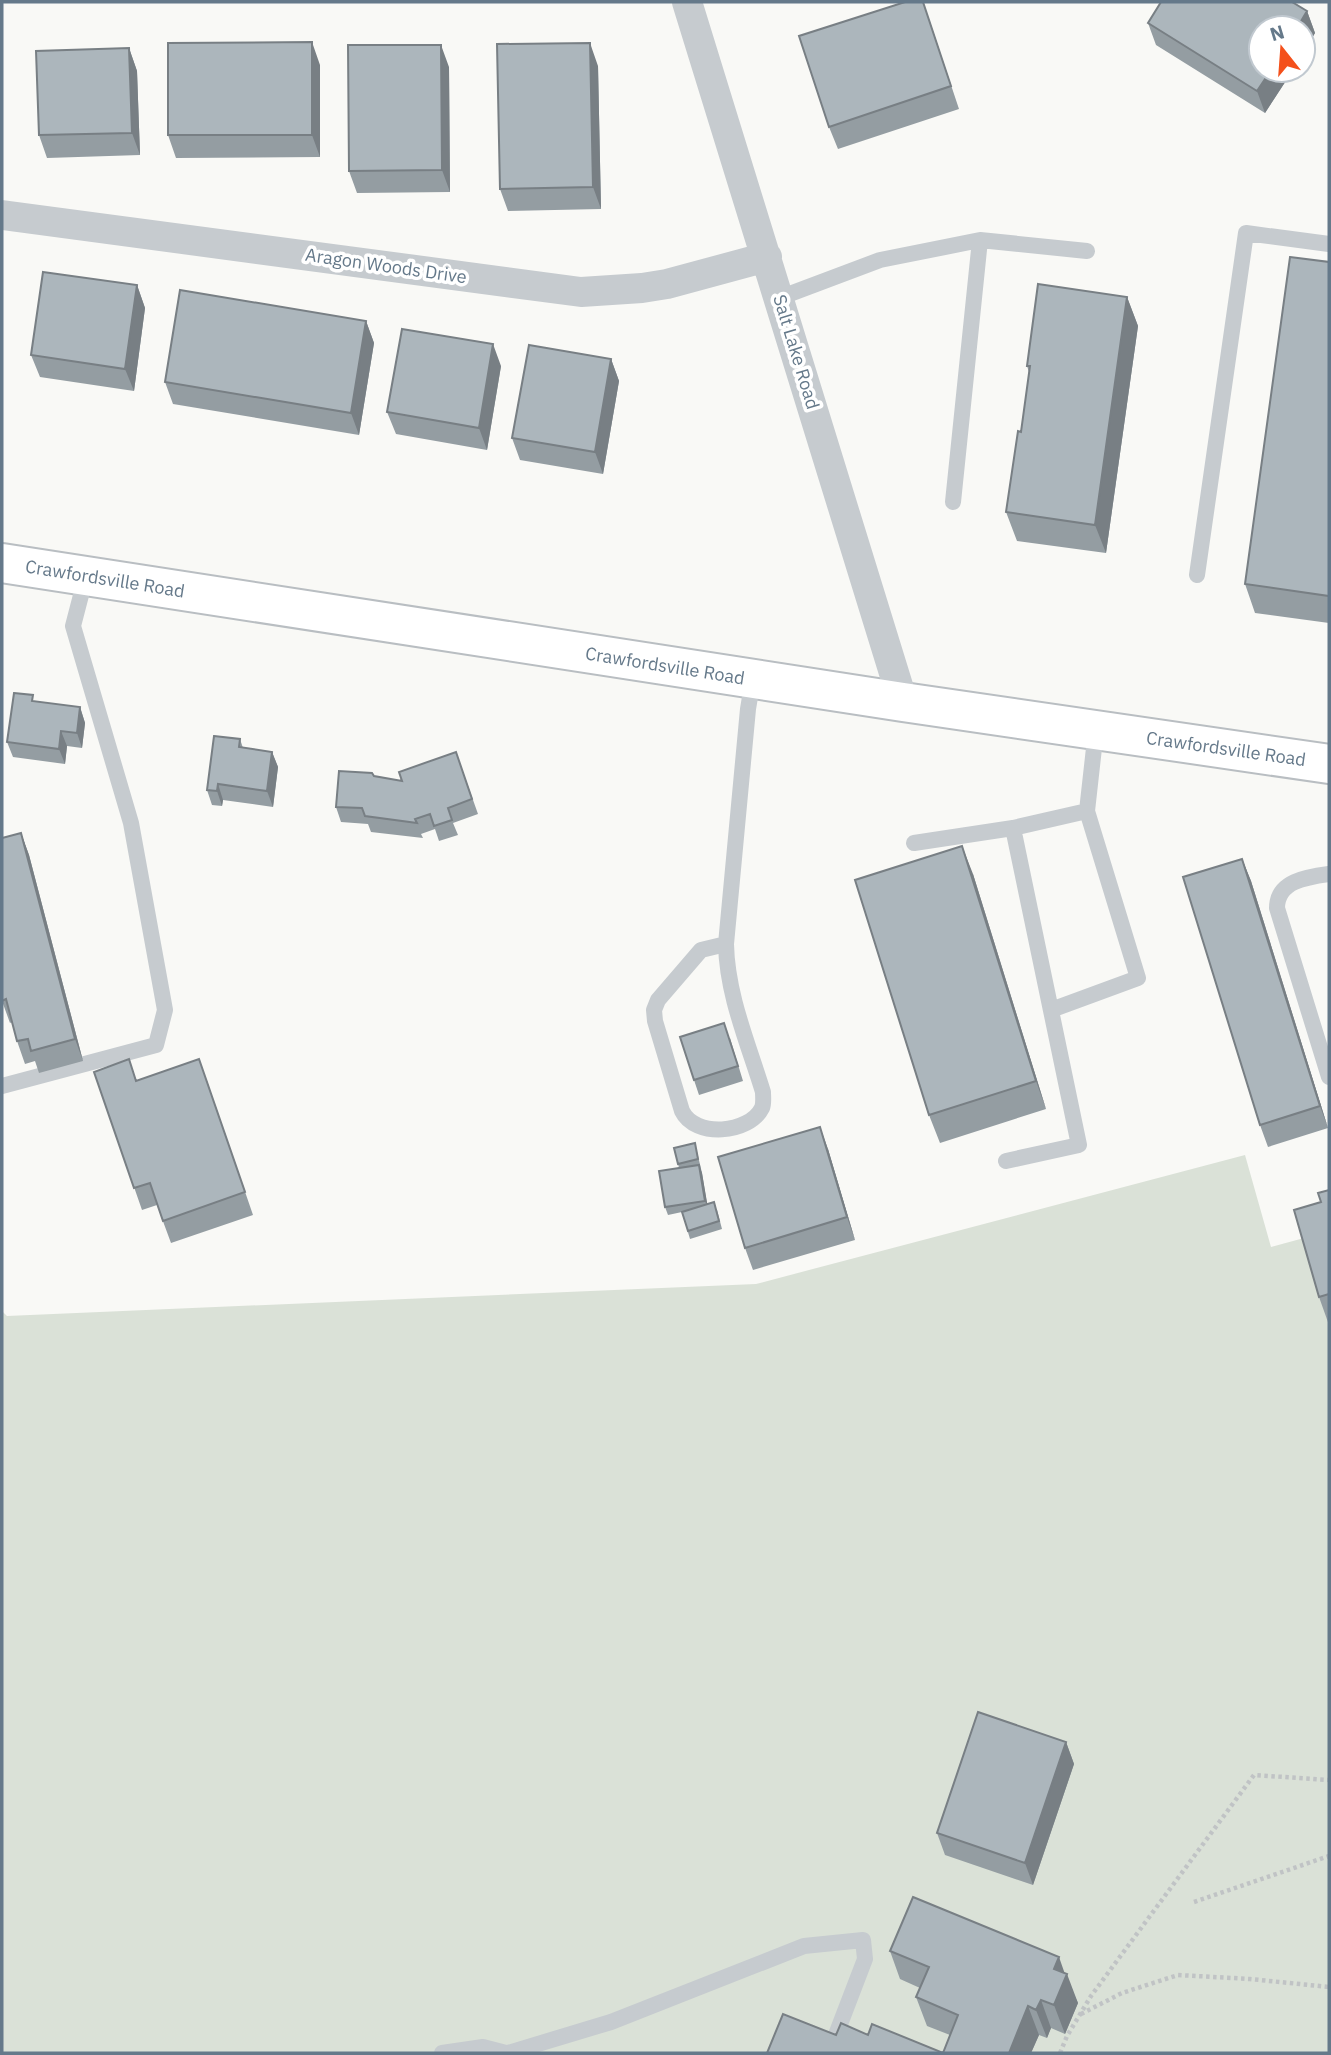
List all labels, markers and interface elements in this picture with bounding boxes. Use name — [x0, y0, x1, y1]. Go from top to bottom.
north arrow — [1247, 14, 1317, 84]
text: N — [1267, 19, 1287, 46]
street label: Aragon Woods Drive — [304, 243, 468, 288]
street label: Salt Lake Road — [768, 292, 825, 412]
street label: Crawfordsville Road — [24, 555, 186, 602]
street label: Crawfordsville Road — [584, 642, 746, 689]
street label: Crawfordsville Road — [1145, 726, 1307, 771]

